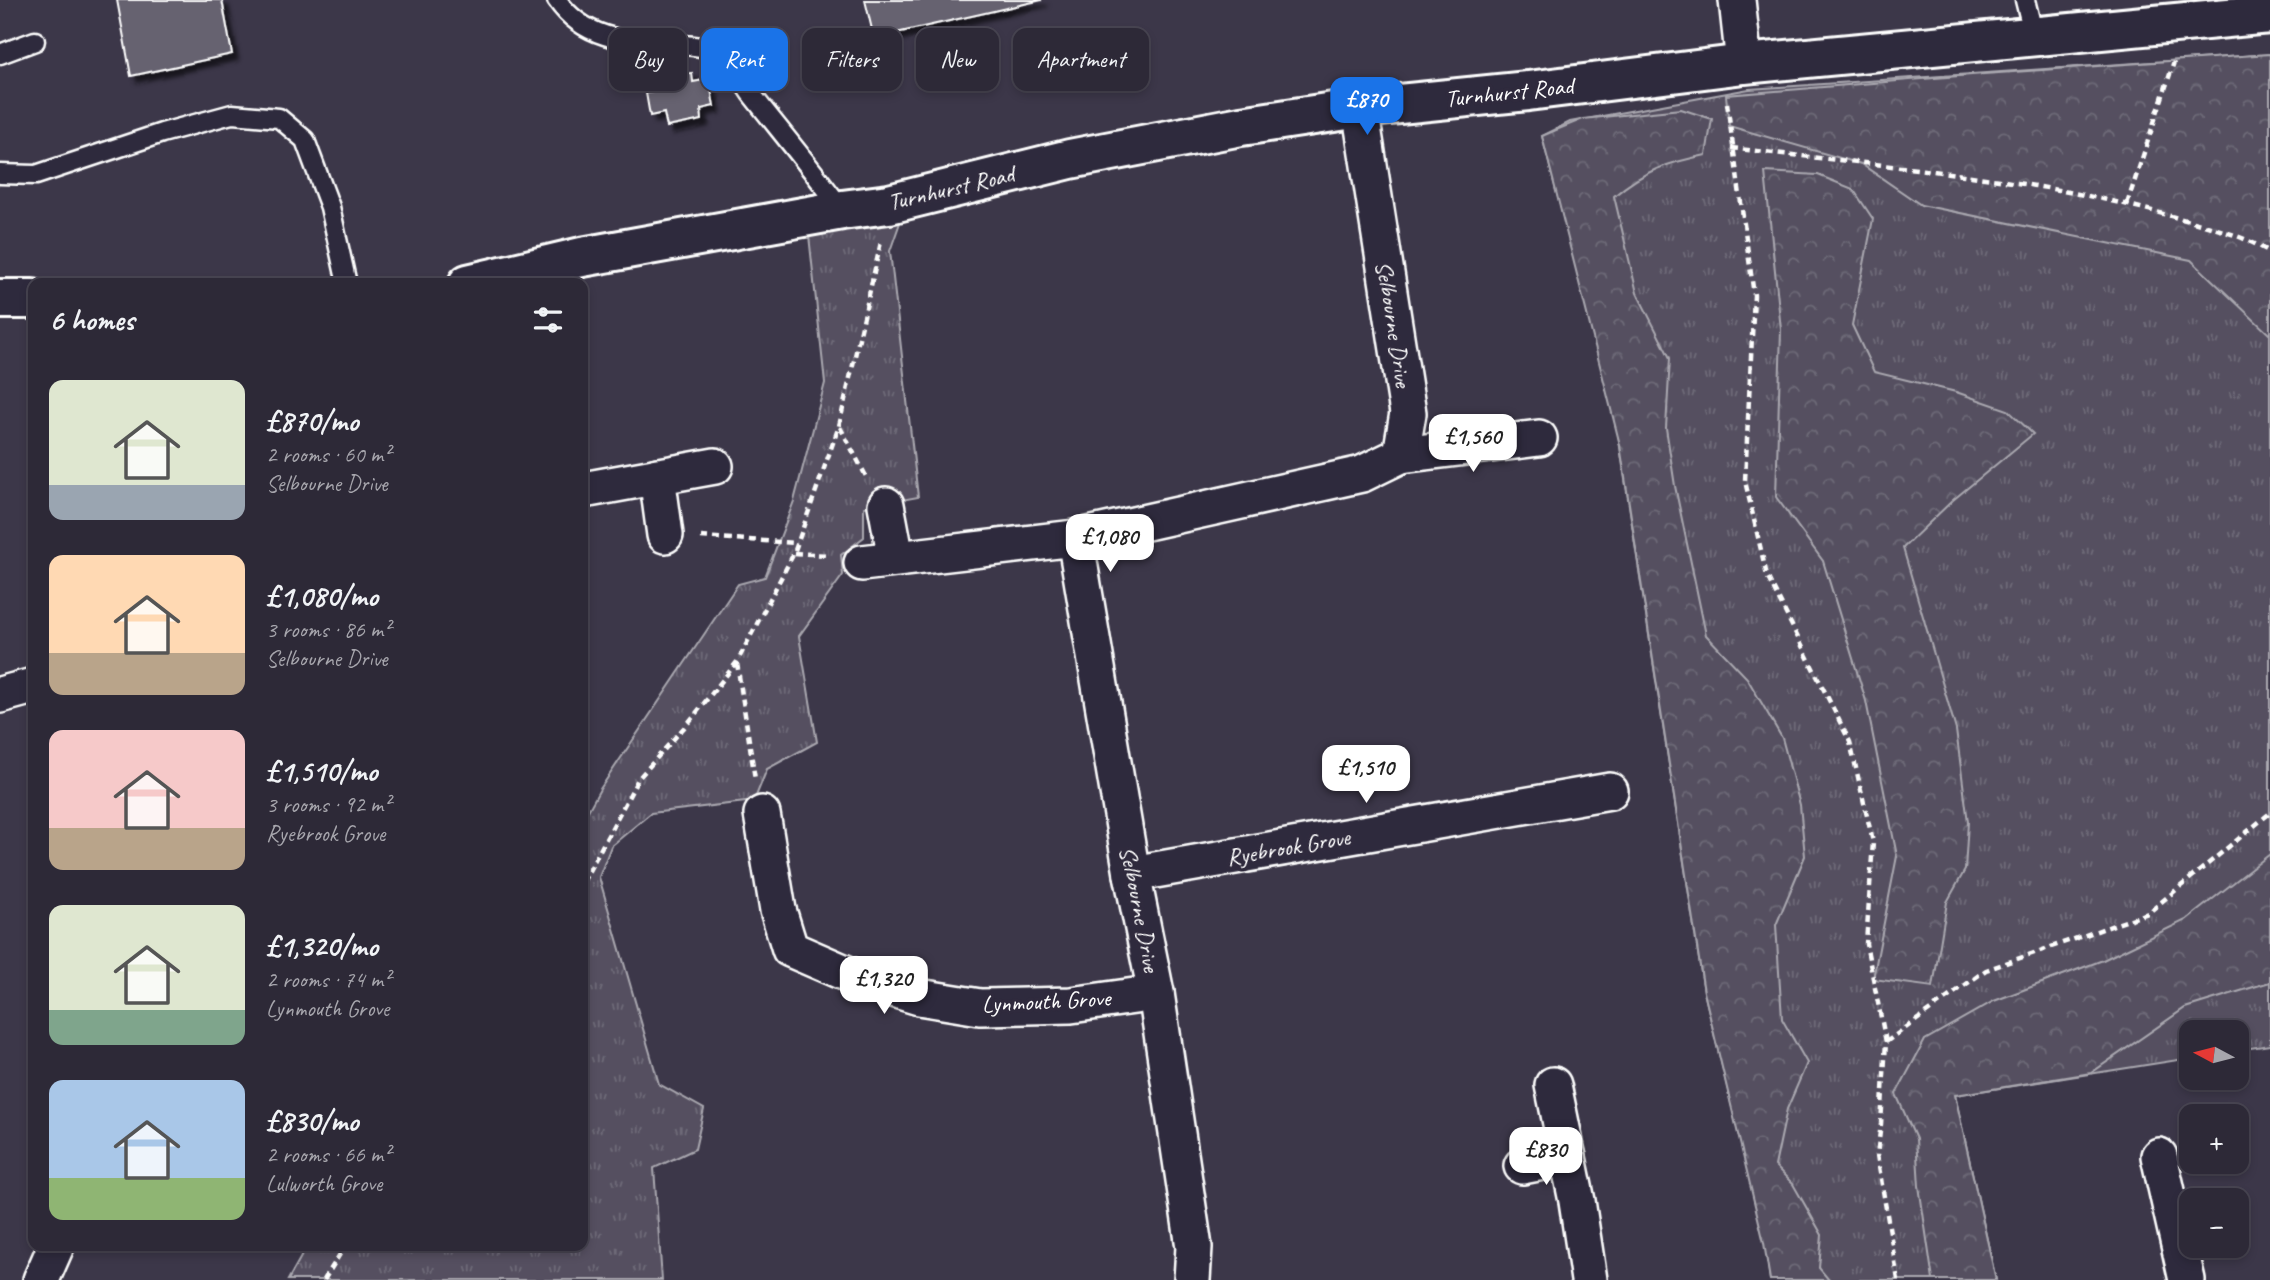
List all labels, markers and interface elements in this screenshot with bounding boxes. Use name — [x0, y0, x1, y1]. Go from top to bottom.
chip: Buy — [609, 28, 687, 91]
chip: Rent — [701, 28, 788, 91]
chip: Filters — [802, 28, 902, 91]
chip: New — [916, 28, 999, 91]
chip: Apartment — [1013, 28, 1149, 91]
street label: Turnhurst Road — [1444, 70, 1578, 114]
pin: £870 — [1326, 78, 1408, 137]
text: £870 — [1346, 85, 1388, 114]
street label: Turnhurst Road — [885, 158, 1020, 217]
street label: Selbourne Drive — [1369, 259, 1419, 391]
text: 6 homes — [49, 301, 134, 339]
icon: filters — [529, 301, 567, 339]
text: £870/mo — [266, 402, 358, 440]
icon: home — [105, 408, 189, 492]
pin: £1,560 — [1416, 414, 1530, 474]
text: £1,560 — [1445, 422, 1501, 451]
text: 2 rooms · 60 m² — [266, 440, 390, 469]
text: Selbourne Drive — [266, 469, 388, 498]
pin: £1,080 — [1053, 514, 1167, 574]
text: £1,080 — [1082, 522, 1138, 551]
text: £1,080/mo — [266, 577, 378, 615]
icon: home — [105, 583, 189, 667]
text: 3 rooms · 86 m² — [266, 615, 390, 644]
text: Selbourne Drive — [266, 644, 388, 673]
pin: £1,510 — [1309, 746, 1423, 805]
text: £1,510/mo — [266, 752, 377, 790]
text: £1,510 — [1338, 753, 1394, 782]
icon: home — [105, 758, 189, 842]
text: 3 rooms · 92 m² — [266, 790, 390, 819]
text: Ryebrook Grove — [266, 819, 385, 848]
street label: Ryebrook Grove — [1224, 821, 1354, 873]
street label: Selbourne Drive — [1113, 844, 1167, 976]
text: £1,320/mo — [266, 927, 378, 965]
icon: home — [105, 933, 189, 1017]
pin: £1,320 — [827, 956, 941, 1016]
text: £1,320 — [856, 964, 912, 993]
text: 2 rooms · 74 m² — [266, 965, 390, 994]
street label: Lynmouth Grove — [981, 983, 1113, 1019]
text: Lynmouth Grove — [266, 994, 389, 1023]
north arrow — [2179, 1020, 2249, 1090]
map controls — [2179, 1020, 2249, 1258]
text: £830/mo — [266, 1102, 358, 1140]
button: + — [2179, 1104, 2249, 1174]
icon: home — [105, 1108, 189, 1192]
pin: £830 — [1505, 1128, 1587, 1187]
text: £830 — [1525, 1135, 1567, 1164]
text: 2 rooms · 66 m² — [266, 1140, 390, 1169]
text: Lulworth Grove — [266, 1169, 382, 1198]
button: − — [2179, 1188, 2249, 1258]

